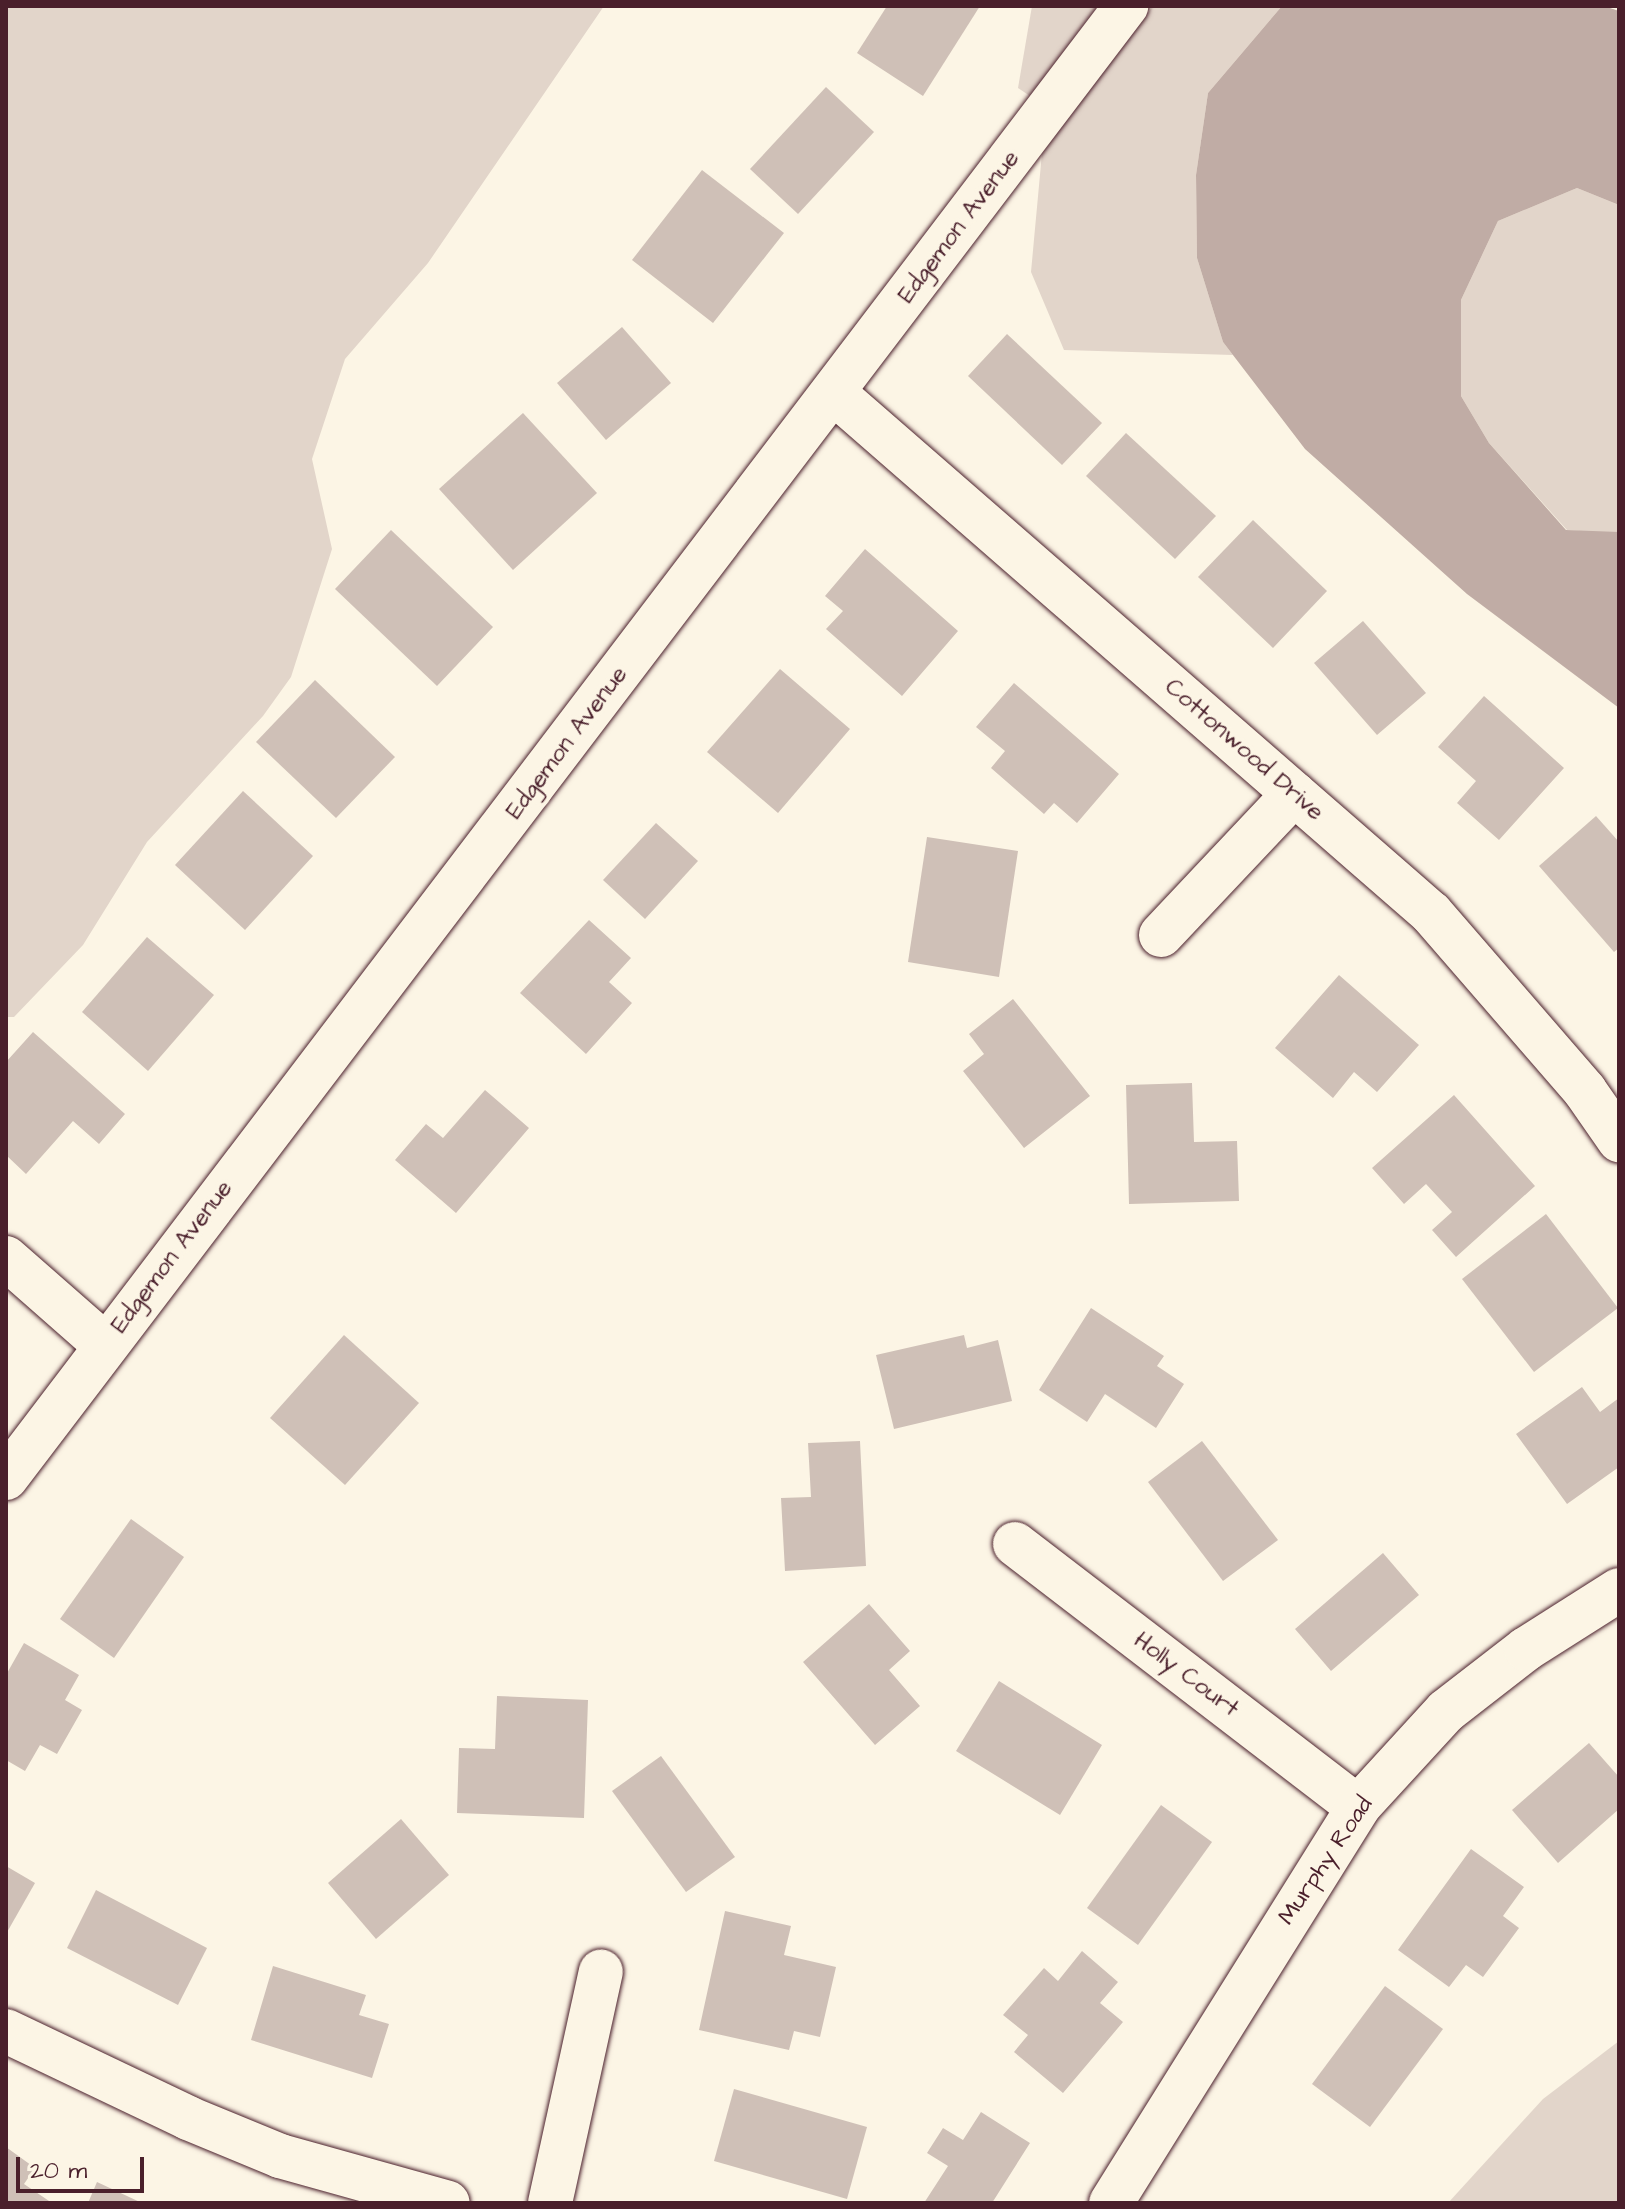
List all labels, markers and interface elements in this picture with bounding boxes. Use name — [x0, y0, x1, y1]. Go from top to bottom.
street label: Edgemon Avenue — [892, 145, 1026, 309]
street label: Edgemon Avenue — [500, 661, 634, 825]
street label: Cottonwood Drive — [1158, 673, 1330, 827]
street label: Edgemon Avenue — [105, 1175, 239, 1339]
street label: Holly Court — [1128, 1626, 1244, 1724]
street label: Murphy Road — [1273, 1791, 1379, 1931]
scale bar — [20, 2141, 148, 2191]
text: 20 m — [30, 2154, 87, 2188]

